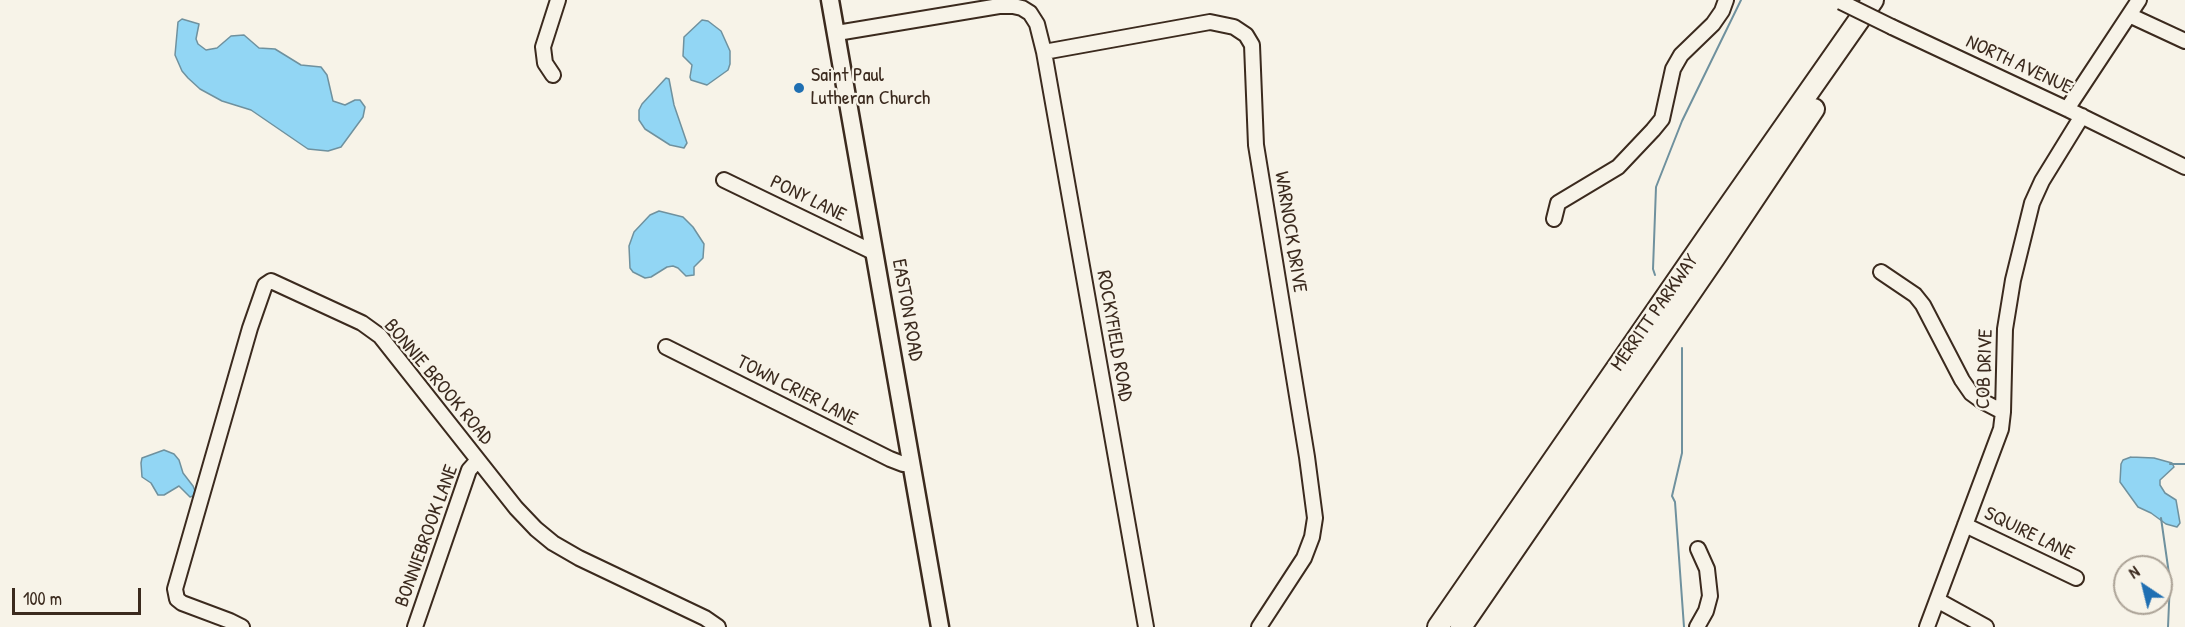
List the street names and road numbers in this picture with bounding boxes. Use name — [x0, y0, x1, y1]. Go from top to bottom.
street label: NORTH AVENUE — [1962, 30, 2076, 100]
street label: PONY LANE — [766, 170, 850, 228]
street label: WARNOCK DRIVE — [1269, 170, 1311, 294]
street label: MERRITT PARKWAY — [1606, 250, 1704, 376]
street label: EASTON ROAD — [886, 257, 928, 363]
street label: ROCKYFIELD ROAD — [1091, 269, 1137, 403]
street label: BONNIE BROOK ROAD — [378, 314, 498, 450]
street label: COB DRIVE — [1972, 329, 1998, 409]
street label: TOWN CRIER LANE — [733, 350, 861, 432]
street label: BONNIEBROOK LANE — [390, 462, 464, 610]
street label: SQUIRE LANE — [1980, 502, 2078, 566]

